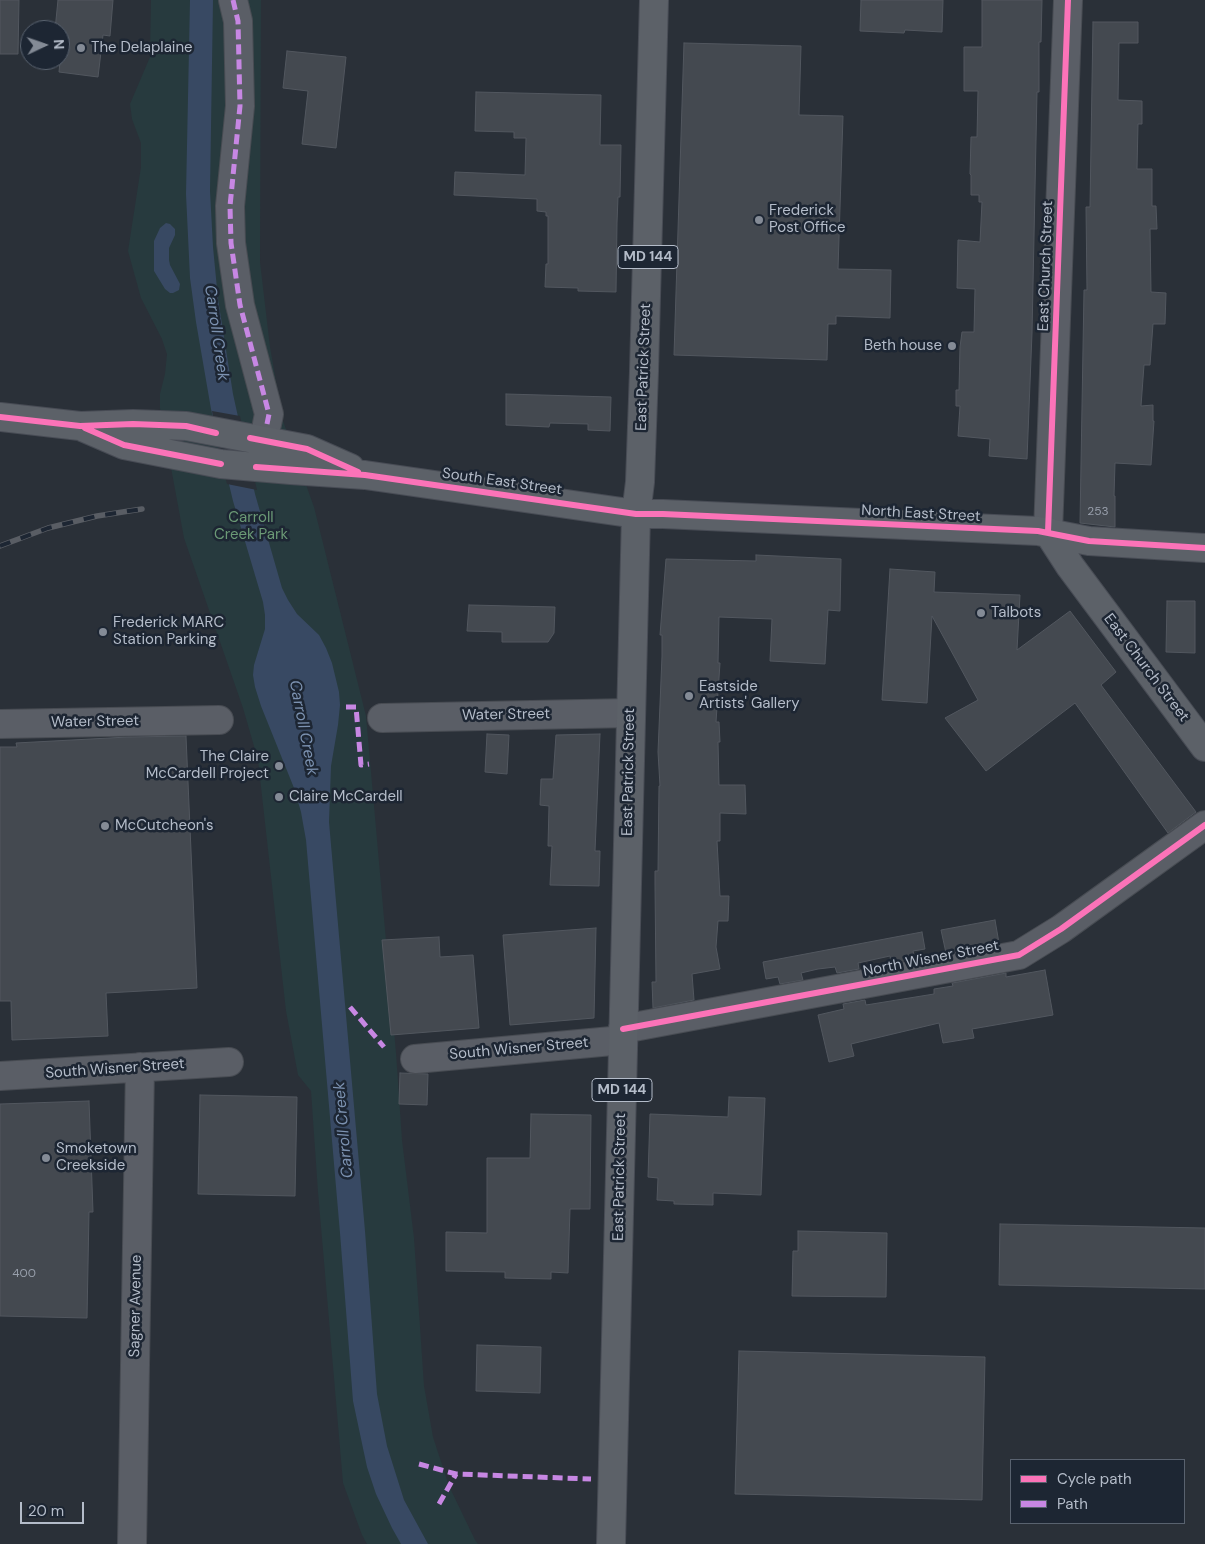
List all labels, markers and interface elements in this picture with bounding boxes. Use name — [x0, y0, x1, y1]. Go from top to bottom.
north arrow — [20, 20, 70, 70]
text: N — [50, 39, 68, 50]
place label: The Delaplaine — [91, 39, 193, 57]
marker: The Delaplaine — [75, 42, 87, 54]
street label: East Church Street — [1035, 200, 1057, 332]
place label: Frederick Post Office — [769, 202, 845, 237]
marker: Frederick Post Office — [753, 214, 765, 226]
road number: MD 144 — [618, 246, 678, 268]
water label: Carroll Creek — [200, 284, 232, 382]
street label: East Patrick Street — [633, 303, 655, 431]
place label: Beth house — [864, 337, 942, 355]
marker: Beth house — [946, 340, 958, 352]
street label: South East Street — [441, 465, 563, 499]
street label: North East Street — [861, 502, 981, 526]
house number: 253 — [1087, 505, 1109, 519]
park label: Carroll Creek Park — [214, 509, 288, 544]
place label: Talbots — [991, 604, 1041, 622]
marker: Talbots — [975, 607, 987, 619]
street label: East Church Street — [1099, 610, 1193, 726]
place label: Frederick MARC Station Parking — [113, 614, 224, 649]
marker: Frederick MARC Station Parking — [97, 626, 109, 638]
place label: Eastside Artists' Gallery — [699, 678, 800, 713]
water label: Carroll Creek — [284, 679, 322, 777]
marker: Eastside Artists' Gallery — [683, 690, 695, 702]
street label: Water Street — [462, 705, 550, 725]
street label: East Patrick Street — [619, 708, 639, 836]
street label: Water Street — [51, 712, 139, 732]
place label: The Claire McCardell Project — [146, 748, 269, 783]
marker: The Claire McCardell Project — [273, 760, 285, 772]
place label: Claire McCardell — [289, 788, 403, 806]
marker: Claire McCardell — [273, 791, 285, 803]
place label: McCutcheon's — [115, 817, 214, 835]
marker: McCutcheon's — [99, 820, 111, 832]
street label: North Wisner Street — [861, 937, 1001, 981]
street label: South Wisner Street — [449, 1034, 589, 1064]
street label: South Wisner Street — [45, 1055, 185, 1083]
road number: MD 144 — [592, 1078, 652, 1102]
water label: Carroll Creek — [330, 1081, 358, 1179]
street label: East Patrick Street — [610, 1113, 630, 1241]
place label: Smoketown Creekside — [56, 1140, 137, 1175]
marker: Smoketown Creekside — [40, 1152, 52, 1164]
street label: Sagner Avenue — [126, 1254, 146, 1358]
house number: 400 — [12, 1267, 36, 1281]
legend — [1010, 1459, 1185, 1524]
text: Cycle path — [1057, 1469, 1132, 1489]
scale bar — [22, 1492, 86, 1524]
text: Path — [1057, 1494, 1088, 1514]
text: 20 m — [28, 1501, 64, 1521]

